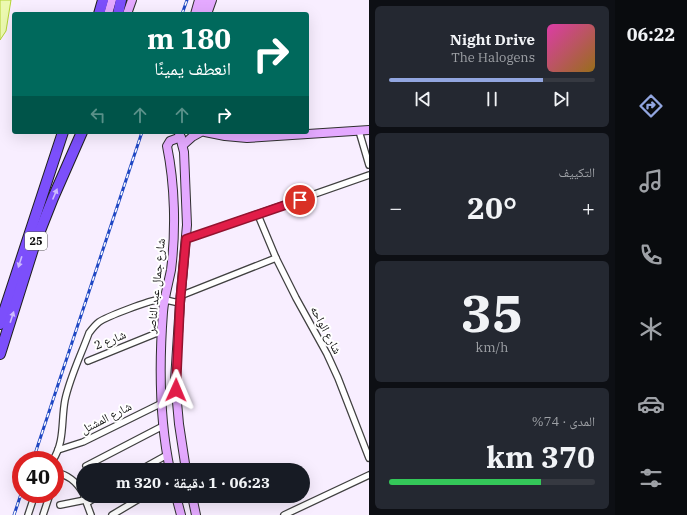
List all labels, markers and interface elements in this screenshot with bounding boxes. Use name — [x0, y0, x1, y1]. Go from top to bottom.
text: 180 m — [147, 20, 231, 57]
text: 06:22 — [627, 23, 675, 46]
icon: right — [245, 28, 297, 80]
text: Night Drive — [450, 30, 535, 49]
text: The Halogens — [451, 49, 535, 66]
text: انعطف يمينًا — [154, 57, 231, 80]
icon: previous — [412, 88, 434, 110]
icon: pause — [481, 88, 503, 110]
icon: next — [550, 88, 572, 110]
icon: directions — [637, 92, 665, 120]
icon: left — [87, 104, 109, 126]
icon: ahead — [129, 104, 151, 126]
icon: ahead — [171, 104, 193, 126]
icon: right — [213, 104, 235, 126]
text: التكييف — [559, 164, 595, 181]
icon: music — [637, 167, 665, 195]
pin — [283, 183, 317, 217]
one-way arrow — [52, 188, 58, 200]
text: 20° — [467, 188, 517, 227]
icon: arrive — [289, 189, 311, 211]
text: − — [389, 193, 402, 222]
text: + — [582, 193, 595, 222]
road number: 25 — [25, 232, 47, 250]
street label: شارع جمال عبد الناصر — [143, 238, 169, 335]
icon: phone — [637, 241, 665, 269]
one-way arrow — [17, 256, 23, 268]
text: 35 — [461, 279, 523, 346]
street label: شارع الواحه — [307, 303, 345, 357]
one-way arrow — [9, 311, 15, 323]
icon: climate — [637, 315, 665, 343]
street label: شارع 2 — [92, 326, 128, 354]
text: km/h — [476, 339, 508, 356]
position arrow — [155, 369, 197, 411]
icon: car — [637, 390, 665, 418]
street label: شارع المشتل — [78, 398, 134, 438]
text: المدى · 74% — [532, 413, 595, 430]
text: 370 km — [486, 437, 595, 476]
speed limit sign: 40 — [12, 451, 64, 503]
icon: filters — [637, 464, 665, 492]
text: 06:23 · 1 دقيقة · 320 m — [116, 473, 270, 492]

